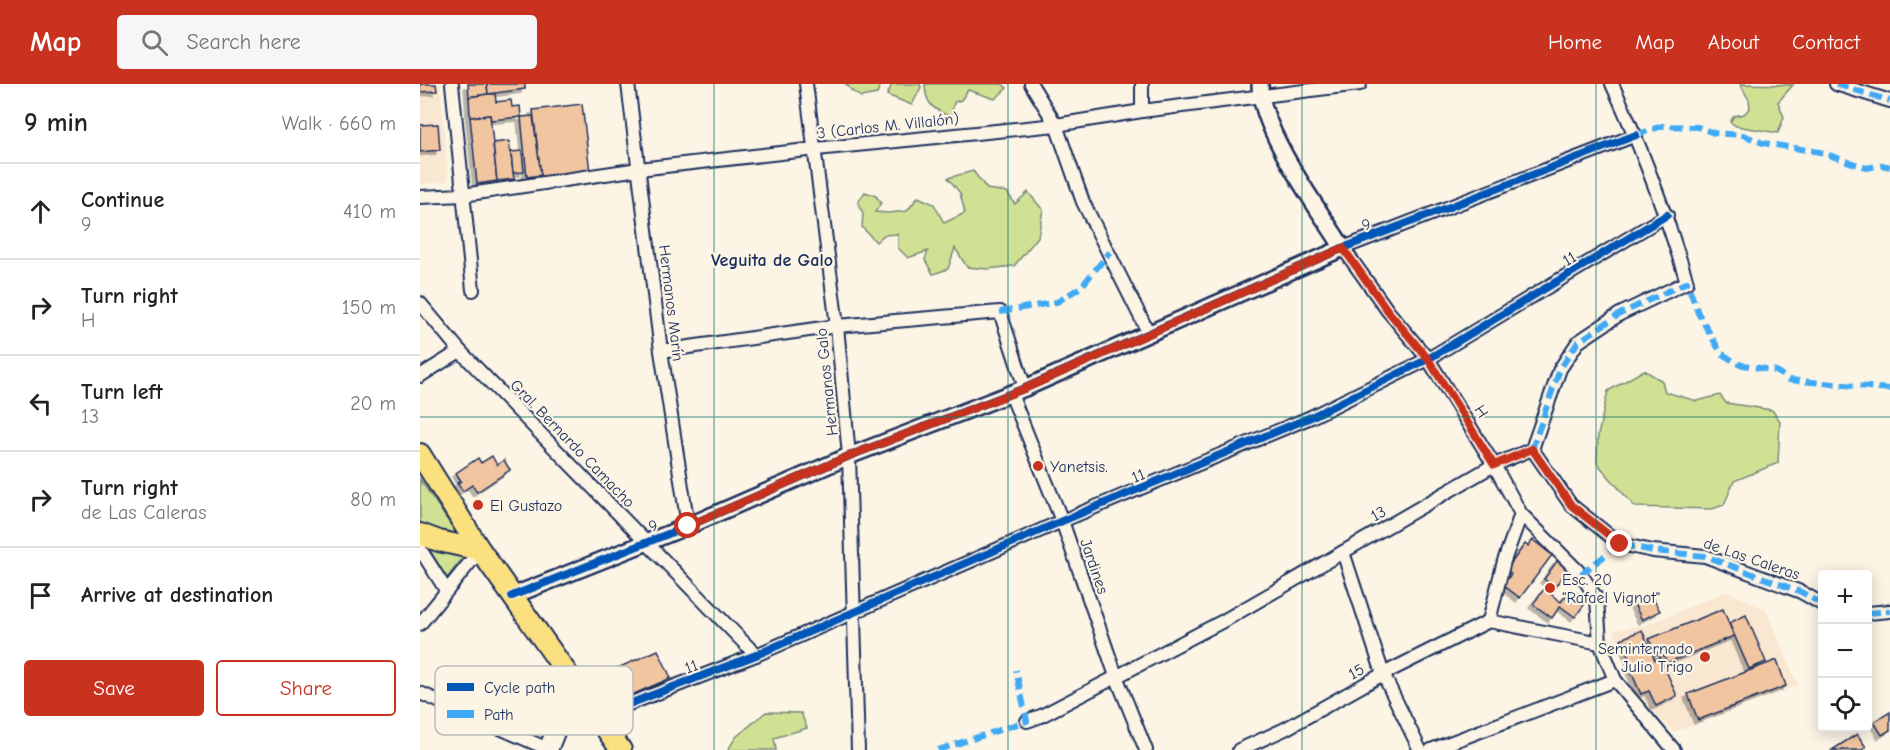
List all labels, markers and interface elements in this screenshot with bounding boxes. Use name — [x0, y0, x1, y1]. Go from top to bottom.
search box — [117, 15, 537, 69]
text: Map — [30, 26, 81, 58]
icon: search — [138, 26, 171, 59]
text: Search here — [186, 29, 301, 55]
text: Home — [1548, 30, 1602, 54]
text: Map — [1635, 30, 1675, 54]
text: About — [1708, 30, 1759, 54]
text: Contact — [1792, 30, 1860, 54]
text: 9 min — [24, 108, 88, 138]
street label: 3 (Carlos M. Villalón) — [816, 110, 960, 142]
text: Walk · 660 m — [282, 112, 396, 135]
text: Continue — [81, 187, 164, 213]
icon: ahead — [24, 195, 57, 228]
text: 410 m — [343, 200, 396, 223]
text: 9 — [81, 213, 92, 236]
street label: 9 — [1359, 215, 1374, 235]
street label: Hermanos Marín — [655, 244, 687, 362]
street label: 11 — [1559, 248, 1580, 270]
district label: Veguita de Galo — [711, 250, 833, 271]
text: Turn right — [81, 283, 178, 309]
icon: right — [24, 291, 57, 324]
text: 150 m — [342, 296, 396, 319]
text: H — [81, 309, 95, 332]
street label: Hermanos Galo — [812, 327, 842, 437]
street label: Gral. Bernardo Camacho — [506, 376, 638, 511]
text: Turn left — [81, 379, 163, 405]
icon: left — [24, 387, 57, 420]
text: 20 m — [350, 392, 396, 415]
street label: H — [1470, 402, 1492, 421]
text: 13 — [81, 405, 99, 428]
place label: Yanetsis. — [1050, 458, 1108, 476]
marker: Yanetsis. — [1031, 459, 1045, 473]
street label: 11 — [1129, 465, 1148, 487]
text: Turn right — [81, 475, 178, 501]
icon: right — [24, 483, 57, 516]
text: 80 m — [350, 488, 396, 511]
place label: El Gustazo — [490, 497, 562, 515]
marker: El Gustazo — [471, 498, 485, 512]
text: de Las Caleras — [81, 501, 206, 524]
street label: 13 — [1368, 502, 1389, 525]
route start — [674, 512, 700, 538]
street label: 9 — [646, 516, 661, 536]
route end — [1606, 530, 1632, 556]
street label: de Las Caleras — [1701, 534, 1802, 584]
street label: Jardines — [1076, 536, 1112, 597]
map controls — [1818, 570, 1872, 732]
button: + — [1818, 570, 1872, 624]
place label: Esc. 20 "Rafael Vignot" — [1562, 571, 1660, 607]
icon: arrive — [24, 579, 57, 612]
marker: Esc. 20 "Rafael Vignot" — [1543, 581, 1557, 595]
text: Arrive at destination — [81, 582, 273, 608]
button: − — [1818, 624, 1872, 678]
place label: Seminternado Julio Trigo — [1598, 640, 1693, 676]
marker: Seminternado Julio Trigo — [1698, 650, 1712, 664]
street label: 11 — [682, 656, 701, 678]
button: Save — [24, 660, 204, 716]
button: Share — [216, 660, 396, 716]
street label: 15 — [1346, 660, 1367, 683]
legend — [435, 666, 633, 735]
button: locate — [1818, 678, 1872, 732]
text: Cycle path — [484, 679, 555, 697]
text: Path — [484, 706, 514, 724]

